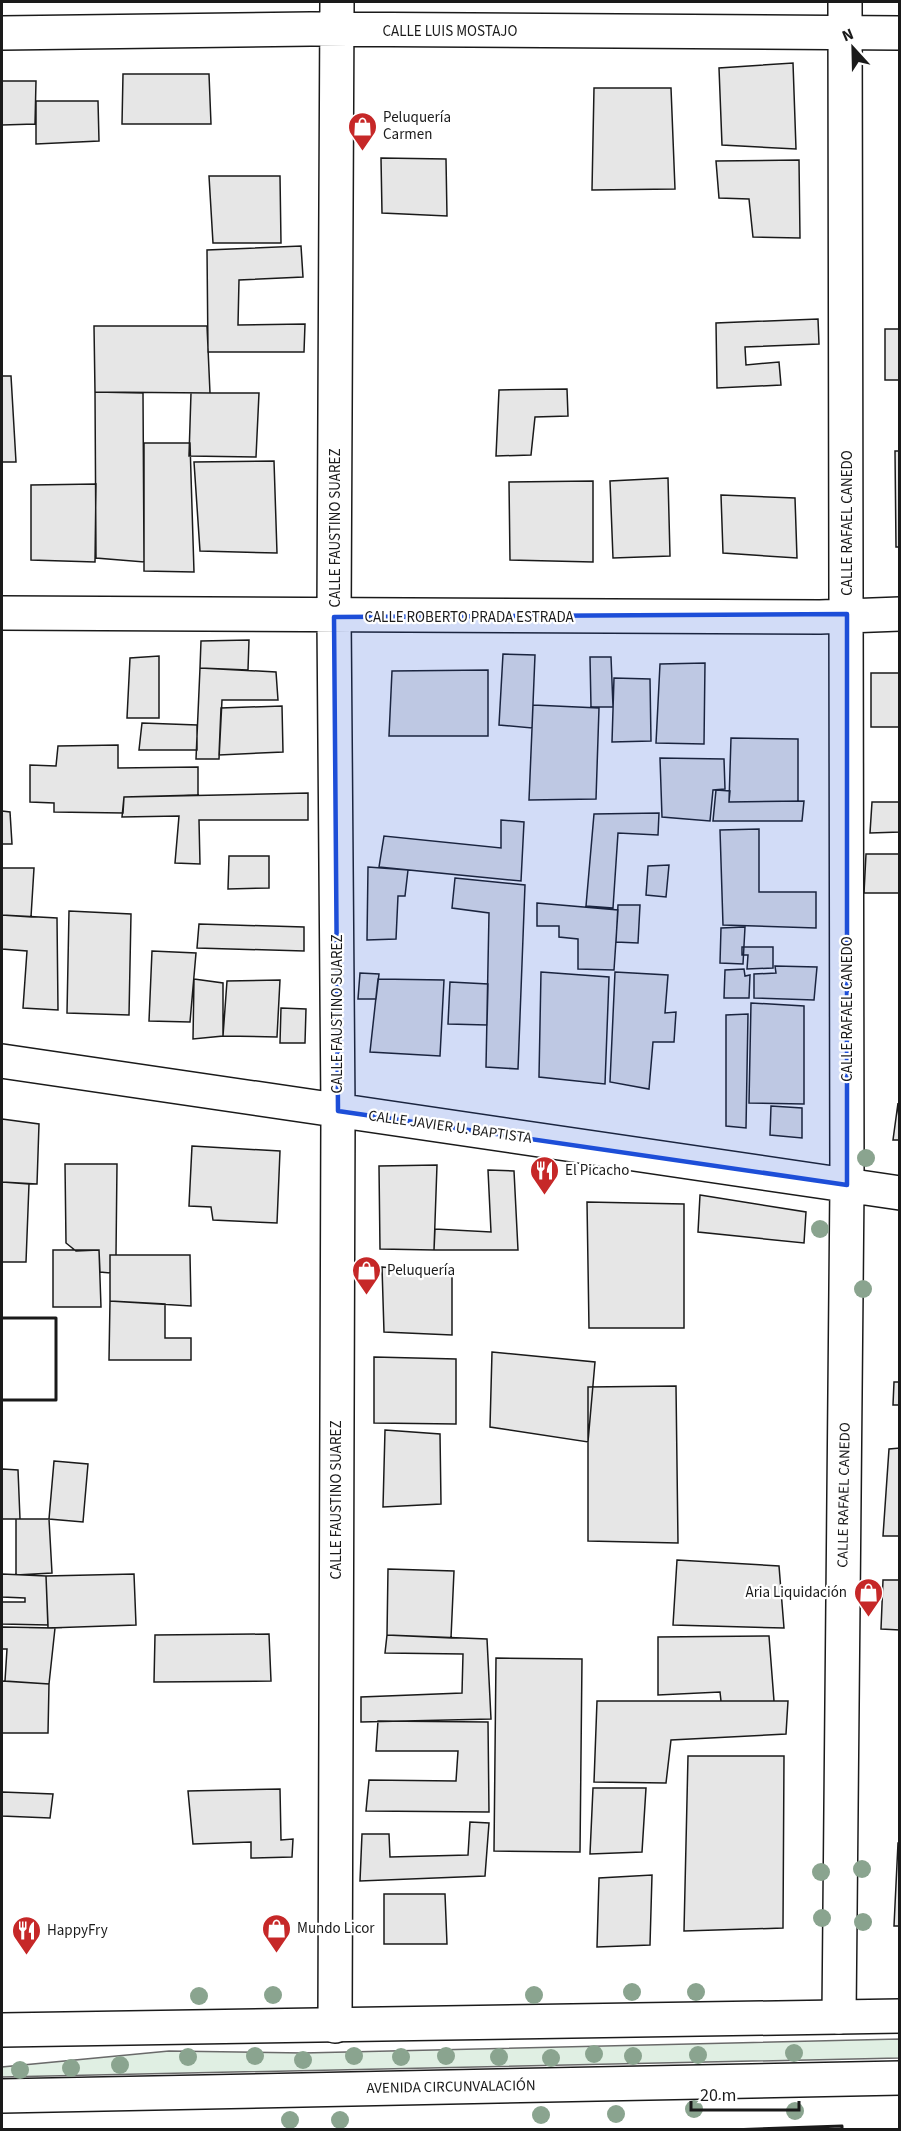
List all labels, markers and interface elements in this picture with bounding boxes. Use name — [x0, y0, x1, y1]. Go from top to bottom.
north arrow — [823, 18, 883, 78]
street label: CALLE LUIS MOSTAJO — [383, 21, 518, 42]
text: N — [839, 23, 857, 47]
place label: Peluquería Carmen — [383, 107, 451, 145]
shop icon: Peluquería Carmen — [346, 110, 378, 152]
street label: CALLE FAUSTINO SUAREZ — [325, 449, 346, 607]
street label: CALLE RAFAEL CANEDO — [837, 450, 858, 596]
street label: CALLE ROBERTO PRADA ESTRADA — [364, 607, 574, 628]
street label: CALLE FAUSTINO SUAREZ — [327, 935, 348, 1093]
street label: CALLE RAFAEL CANEDO — [837, 936, 858, 1082]
street label: CALLE JAVIER U. BAPTISTA — [367, 1105, 534, 1149]
restaurant icon: El Picacho — [528, 1154, 560, 1196]
place label: El Picacho — [565, 1160, 629, 1181]
shop icon: Peluquería — [350, 1254, 382, 1296]
place label: Peluquería — [387, 1260, 455, 1281]
street label: CALLE FAUSTINO SUAREZ — [326, 1421, 347, 1579]
street label: CALLE RAFAEL CANEDO — [832, 1422, 856, 1568]
shop icon: Aria Liquidación — [852, 1576, 884, 1618]
place label: Aria Liquidación — [745, 1582, 847, 1603]
shop icon: Mundo Licor — [260, 1912, 292, 1954]
restaurant icon: HappyFry — [10, 1914, 42, 1956]
place label: Mundo Licor — [297, 1918, 375, 1939]
place label: HappyFry — [47, 1920, 108, 1941]
scale bar — [691, 2074, 799, 2112]
street label: AVENIDA CIRCUNVALACIÓN — [366, 2075, 536, 2099]
text: 20 m — [700, 2083, 736, 2108]

